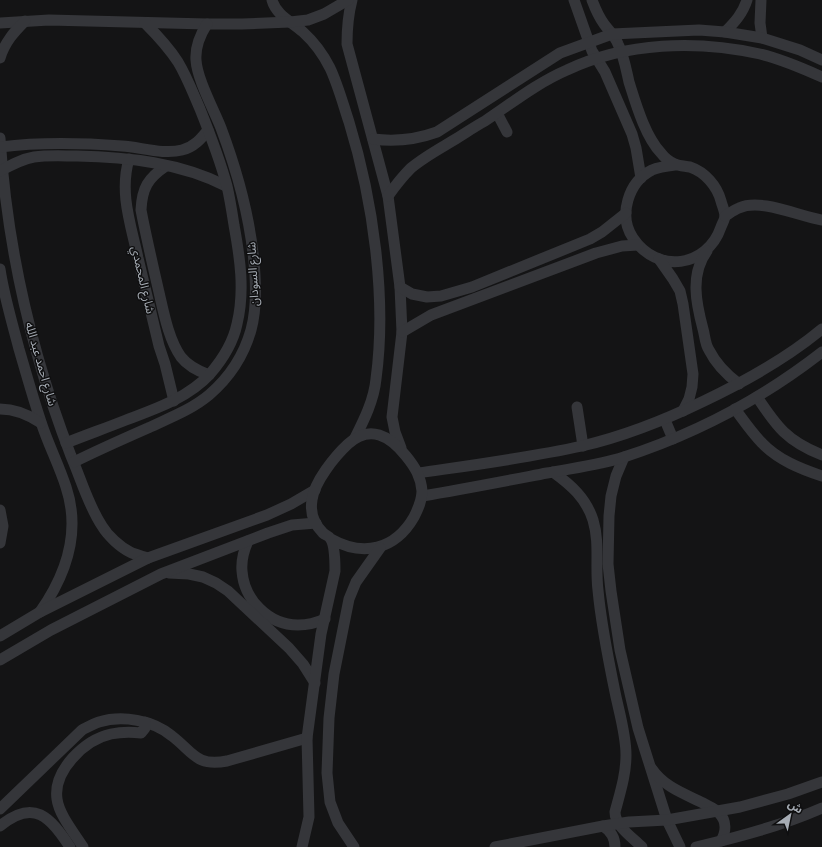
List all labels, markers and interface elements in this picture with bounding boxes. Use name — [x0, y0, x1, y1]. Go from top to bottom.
street label: شارع السودان — [241, 241, 264, 307]
street label: شارع المحمدي — [126, 244, 161, 316]
street label: شارع احمد عبد الله — [20, 320, 63, 408]
north arrow — [770, 795, 810, 835]
text: ش — [785, 796, 806, 817]

